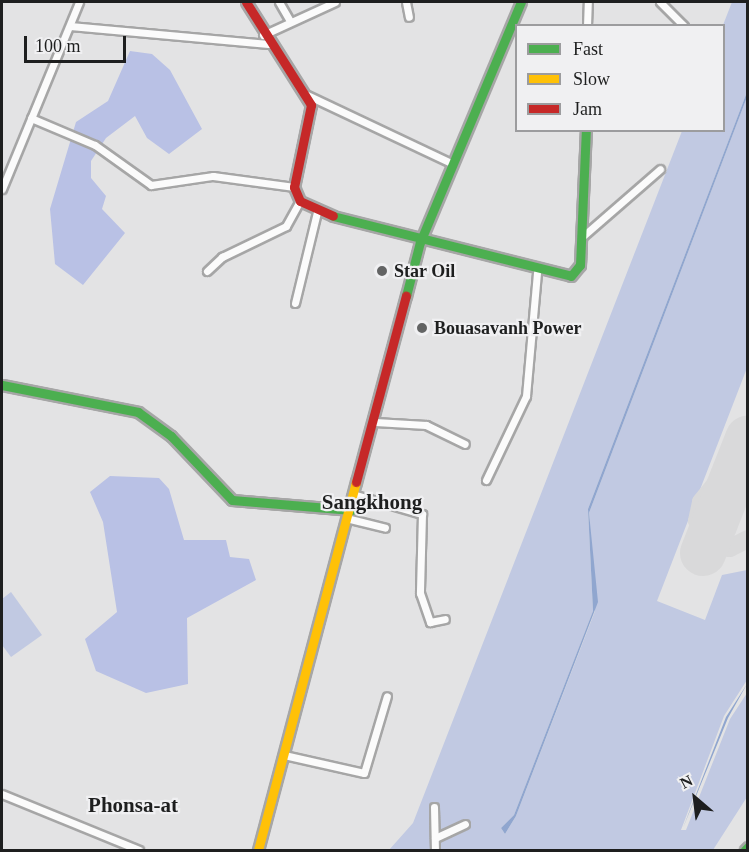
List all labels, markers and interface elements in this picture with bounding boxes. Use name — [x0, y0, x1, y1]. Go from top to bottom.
scale bar — [27, 24, 129, 62]
legend — [515, 24, 725, 132]
text: 100 m — [35, 36, 81, 56]
text: Fast — [573, 39, 603, 59]
text: Slow — [573, 69, 610, 89]
text: Jam — [573, 99, 602, 119]
place label: Star Oil — [394, 260, 460, 282]
marker: Star Oil — [375, 264, 389, 278]
place label: Bouasavanh Power — [434, 317, 605, 339]
marker: Bouasavanh Power — [415, 321, 429, 335]
district label: Sangkhong — [313, 489, 431, 515]
north arrow — [665, 768, 725, 828]
text: N — [677, 771, 695, 792]
district label: Phonsa-at — [81, 792, 185, 818]

